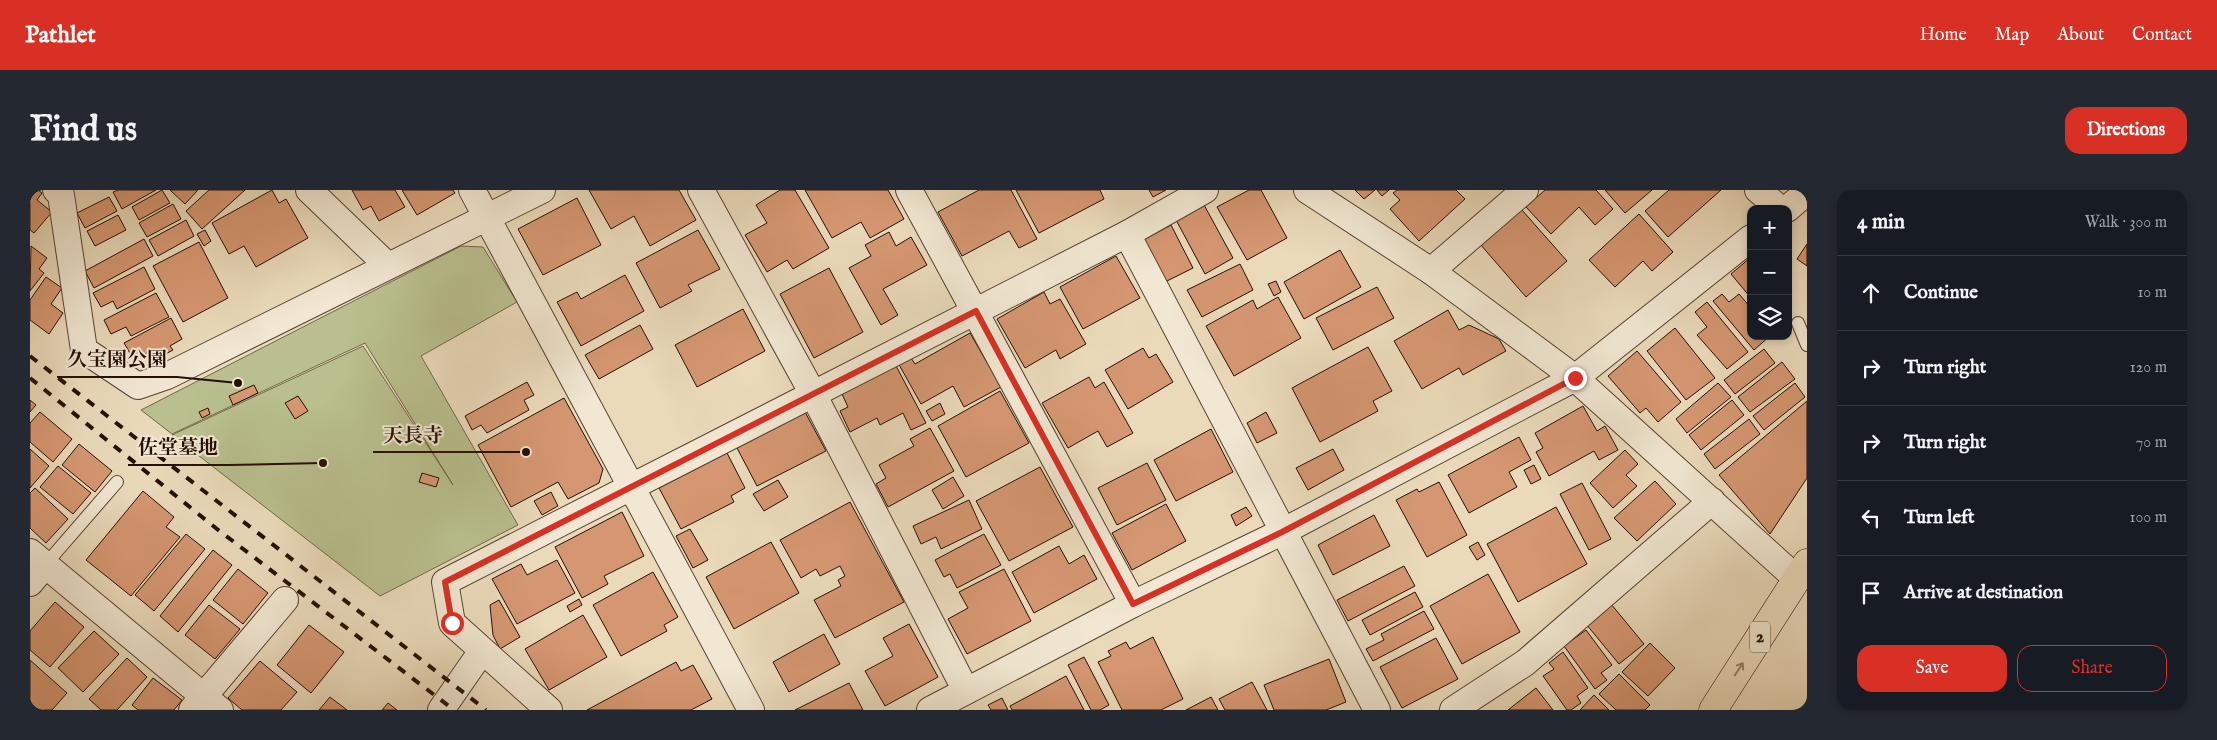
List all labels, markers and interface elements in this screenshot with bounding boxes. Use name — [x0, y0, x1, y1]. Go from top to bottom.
text: Pathlet — [25, 20, 96, 51]
text: Home — [1920, 24, 1967, 47]
text: Map — [1995, 24, 2029, 47]
text: About — [2057, 24, 2104, 47]
text: Contact — [2132, 24, 2192, 47]
button: Directions — [2065, 107, 2187, 154]
text: Find us — [30, 108, 137, 153]
map controls — [1747, 205, 1792, 340]
button: + — [1747, 205, 1792, 250]
text: 4 min — [1857, 209, 1905, 236]
text: Walk · 300 m — [2085, 213, 2167, 233]
button: − — [1747, 250, 1792, 295]
icon: ahead — [1857, 279, 1885, 307]
text: Continue — [1904, 281, 1978, 305]
text: 10 m — [2137, 283, 2167, 303]
button: layers — [1747, 295, 1792, 340]
callout: 久宝園公園 — [57, 342, 177, 377]
text: 久宝園公園 — [67, 348, 167, 373]
icon: right — [1857, 354, 1885, 382]
text: Turn right — [1904, 356, 1986, 380]
text: 120 m — [2130, 358, 2167, 378]
route end — [1564, 367, 1587, 390]
callout: 天長寺 — [373, 417, 453, 452]
text: 天長寺 — [383, 424, 443, 449]
icon: right — [1857, 429, 1885, 457]
callout: 佐堂墓地 — [128, 430, 228, 465]
text: Turn right — [1904, 431, 1986, 455]
text: 70 m — [2136, 433, 2167, 453]
text: 佐堂墓地 — [138, 436, 218, 461]
icon: left — [1857, 504, 1885, 532]
text: Turn left — [1904, 506, 1975, 530]
text: 100 m — [2130, 508, 2167, 528]
icon: arrive — [1857, 579, 1885, 607]
text: Arrive at destination — [1904, 581, 2063, 605]
route start — [441, 612, 464, 635]
road number: 2 — [1750, 622, 1770, 652]
button: Save — [1857, 645, 2007, 692]
button: Share — [2017, 645, 2167, 692]
one-way arrow — [1734, 662, 1744, 676]

